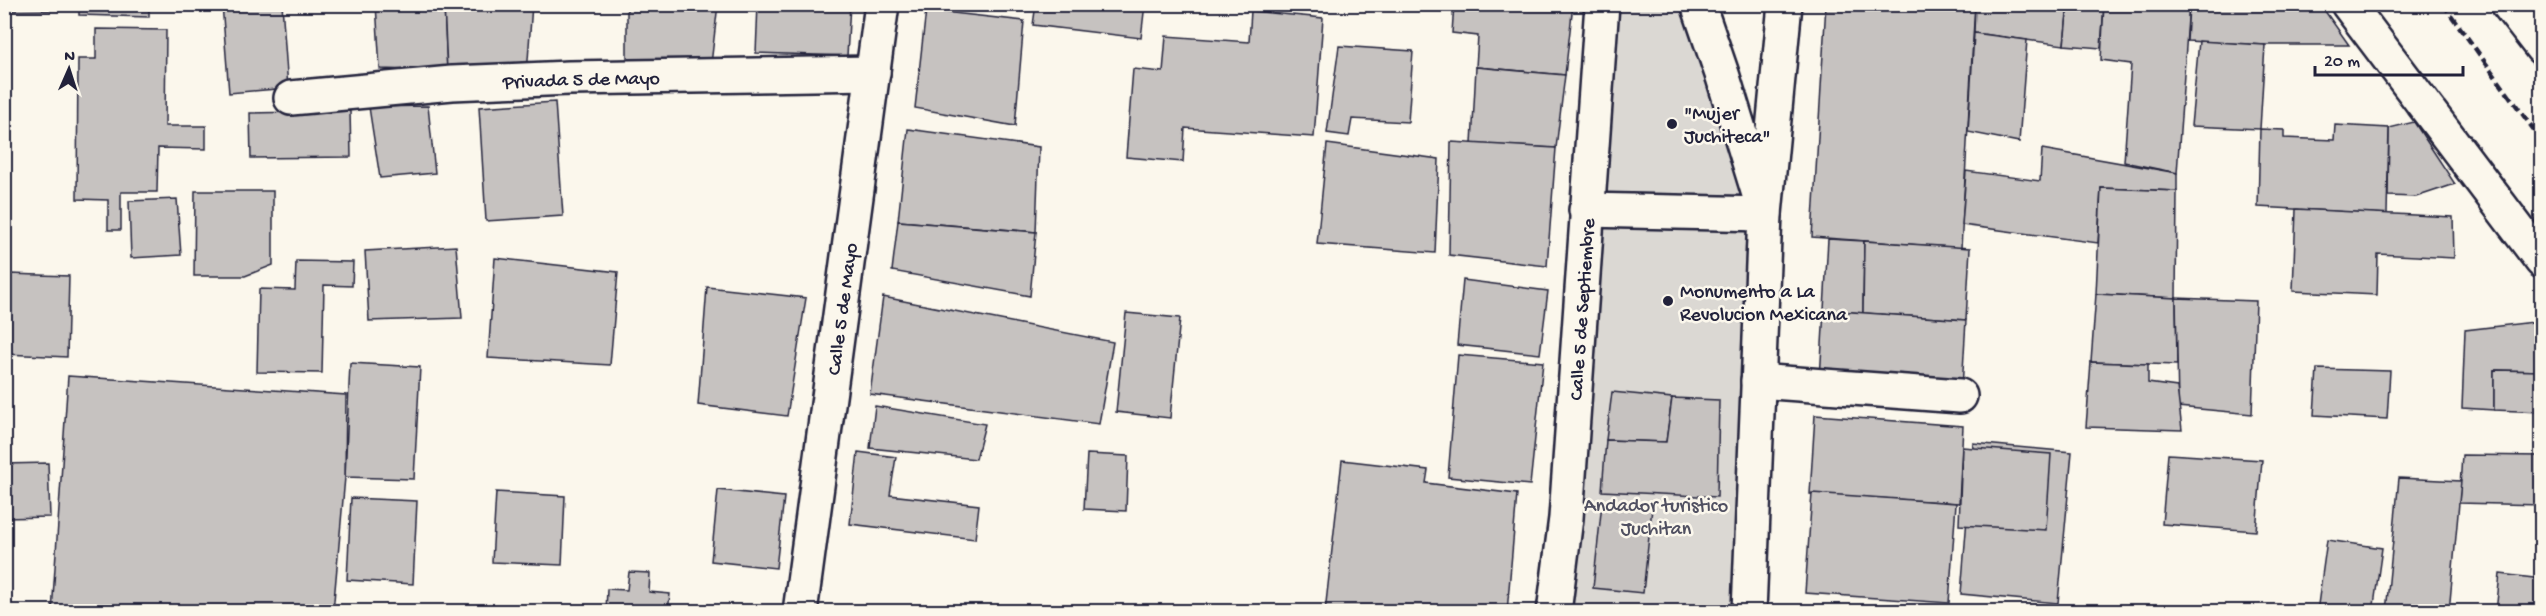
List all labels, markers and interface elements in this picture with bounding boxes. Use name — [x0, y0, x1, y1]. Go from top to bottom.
north arrow — [39, 39, 99, 99]
scale bar — [2315, 39, 2464, 77]
text: N — [64, 48, 76, 67]
text: 20 m — [2324, 52, 2360, 73]
street label: Privada 5 de Mayo — [501, 69, 660, 96]
place label: "Mujer Juchiteca" — [1684, 104, 1771, 150]
marker: "Mujer Juchiteca" — [1665, 117, 1679, 131]
street label: Calle 5 de Septiembre — [1566, 217, 1602, 401]
street label: Calle 5 de Mayo — [824, 242, 865, 377]
place label: Monumento a La Revolucion Mexicana — [1680, 282, 1848, 328]
marker: Monumento a La Revolucion Mexicana — [1661, 294, 1675, 308]
park label: Andador turistico Juchitan — [1584, 496, 1728, 542]

